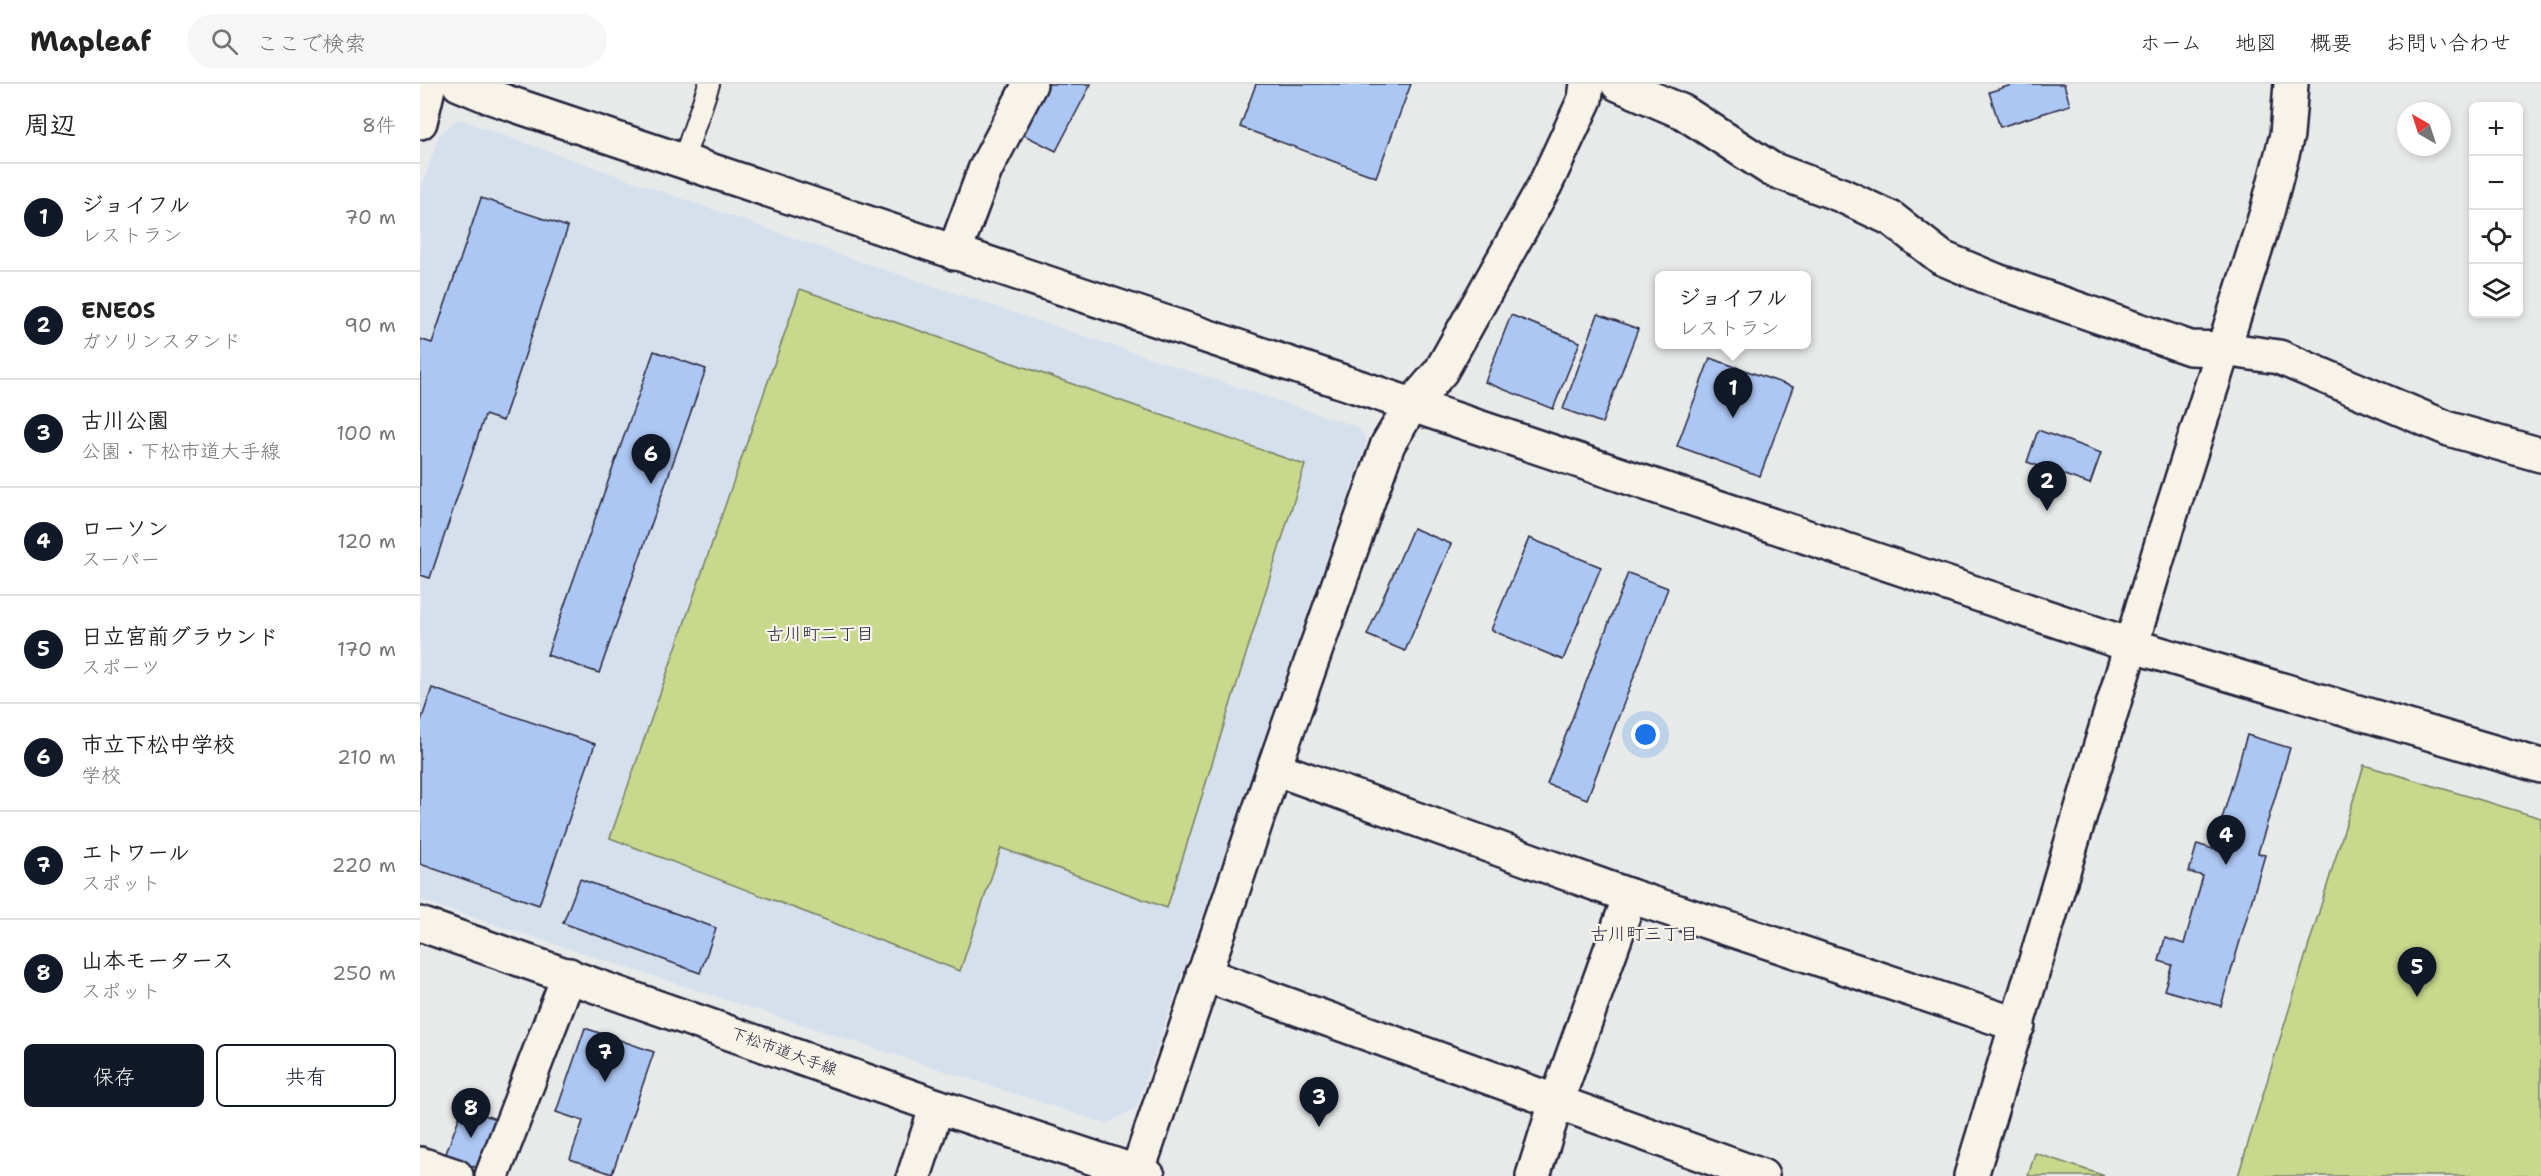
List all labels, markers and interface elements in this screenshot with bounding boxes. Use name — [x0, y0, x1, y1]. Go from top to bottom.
search box — [187, 14, 607, 68]
text: Mapleaf — [30, 22, 151, 60]
icon: search — [208, 25, 241, 58]
text: ここで検索 — [256, 29, 366, 58]
text: ホーム — [2140, 29, 2202, 57]
text: 地図 — [2235, 29, 2277, 57]
text: 概要 — [2310, 29, 2352, 57]
text: お問い合わせ — [2385, 29, 2511, 57]
north arrow — [2397, 102, 2451, 156]
map controls — [2469, 102, 2523, 318]
button: + — [2469, 102, 2523, 156]
text: 周辺 — [24, 107, 76, 142]
text: 8件 — [362, 112, 396, 138]
button: − — [2469, 156, 2523, 210]
text: ジョイフル — [81, 190, 191, 219]
text: 1 — [39, 204, 48, 230]
text: 70 m — [344, 204, 396, 230]
button: locate — [2469, 210, 2523, 264]
text: レストラン — [81, 222, 183, 248]
button: layers — [2469, 264, 2523, 318]
popup — [1655, 271, 1811, 349]
text: ジョイフル — [1678, 283, 1788, 312]
text: ENEOS — [81, 296, 155, 325]
text: 2 — [37, 312, 51, 338]
text: 90 m — [344, 312, 396, 338]
text: レストラン — [1678, 315, 1780, 341]
text: ガソリンスタンド — [81, 328, 241, 354]
pin: 1 — [1714, 368, 1752, 418]
text: 古川公園 — [81, 406, 169, 435]
text: 3 — [37, 420, 51, 446]
text: 100 m — [336, 420, 396, 446]
pin: 6 — [632, 434, 670, 484]
text: 公園 · 下松市道大手線 — [81, 438, 280, 464]
pin: 2 — [2028, 462, 2066, 511]
text: ローソン — [81, 514, 169, 543]
text: 4 — [37, 528, 51, 554]
text: 120 m — [337, 528, 396, 554]
text: スーパー — [81, 546, 160, 572]
text: 日立宮前グラウンド — [81, 622, 279, 651]
district label: 古川町二丁目 — [766, 622, 874, 646]
text: 5 — [37, 636, 50, 662]
text: 170 m — [337, 636, 396, 662]
text: スポーツ — [81, 654, 161, 680]
your location — [1631, 720, 1660, 749]
text: 市立下松中学校 — [81, 730, 235, 759]
text: 6 — [37, 744, 51, 770]
text: 210 m — [337, 744, 396, 770]
text: 学校 — [81, 762, 121, 788]
pin: 4 — [2206, 816, 2246, 865]
text: エトワール — [81, 838, 190, 867]
text: 7 — [37, 852, 51, 878]
text: 220 m — [332, 852, 396, 878]
text: スポット — [81, 870, 161, 896]
district label: 古川町三丁目 — [1590, 922, 1698, 946]
text: 山本モータース — [81, 946, 234, 975]
pin: 5 — [2398, 948, 2436, 997]
text: 8 — [37, 960, 51, 986]
text: 250 m — [332, 960, 396, 986]
text: スポット — [81, 978, 161, 1004]
street label: 下松市道大手線 — [728, 1022, 840, 1080]
pin: 7 — [586, 1032, 624, 1082]
button: 保存 — [24, 1044, 204, 1107]
button: 共有 — [216, 1044, 396, 1107]
pin: 3 — [1300, 1078, 1338, 1127]
pin: 8 — [452, 1088, 490, 1138]

